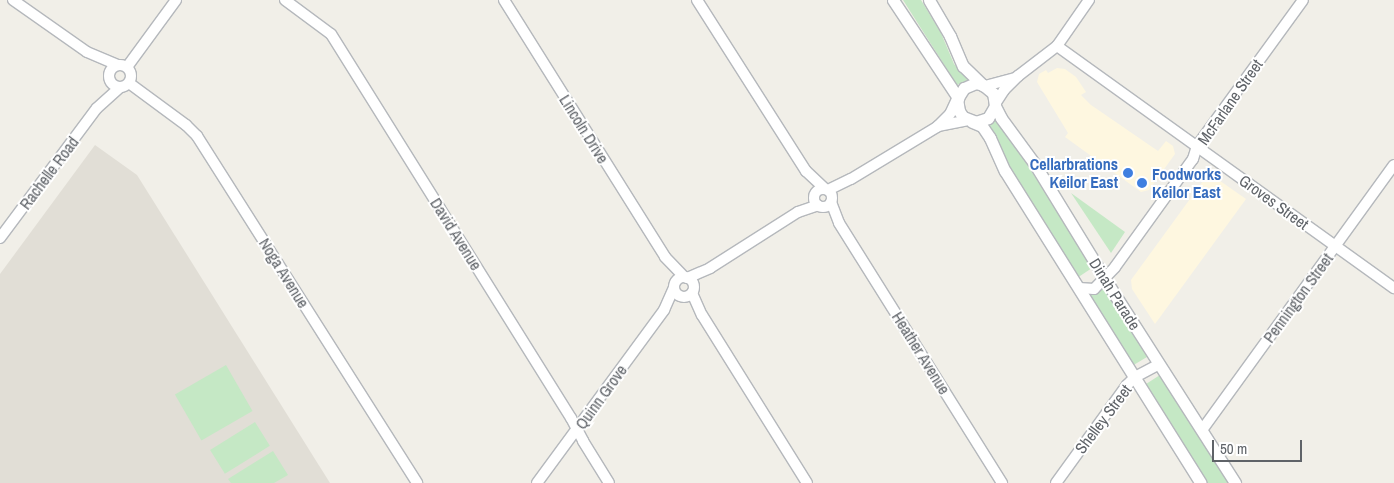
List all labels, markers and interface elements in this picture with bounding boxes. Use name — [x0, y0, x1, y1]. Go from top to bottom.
street label: McFarlane Street — [1193, 56, 1267, 148]
street label: Lincoln Drive — [555, 91, 613, 167]
street label: Rachelle Road — [15, 133, 83, 213]
place label: Cellarbrations Keilor East — [1030, 154, 1118, 192]
place label: Foodworks Keilor East — [1152, 164, 1221, 202]
marker: Cellarbrations Keilor East — [1122, 167, 1134, 179]
street label: Groves Street — [1236, 170, 1312, 234]
marker: Foodworks Keilor East — [1136, 177, 1148, 189]
street label: David Avenue — [426, 194, 486, 274]
street label: Noga Avenue — [255, 234, 313, 312]
street label: Pennington Street — [1259, 250, 1337, 346]
street label: Dinah Parade — [1085, 255, 1145, 333]
street label: Heather Avenue — [888, 308, 954, 398]
street label: Quinn Grove — [571, 361, 631, 433]
street label: Shelley Street — [1071, 381, 1135, 457]
scale bar — [1214, 430, 1304, 462]
text: 50 m — [1220, 438, 1247, 459]

